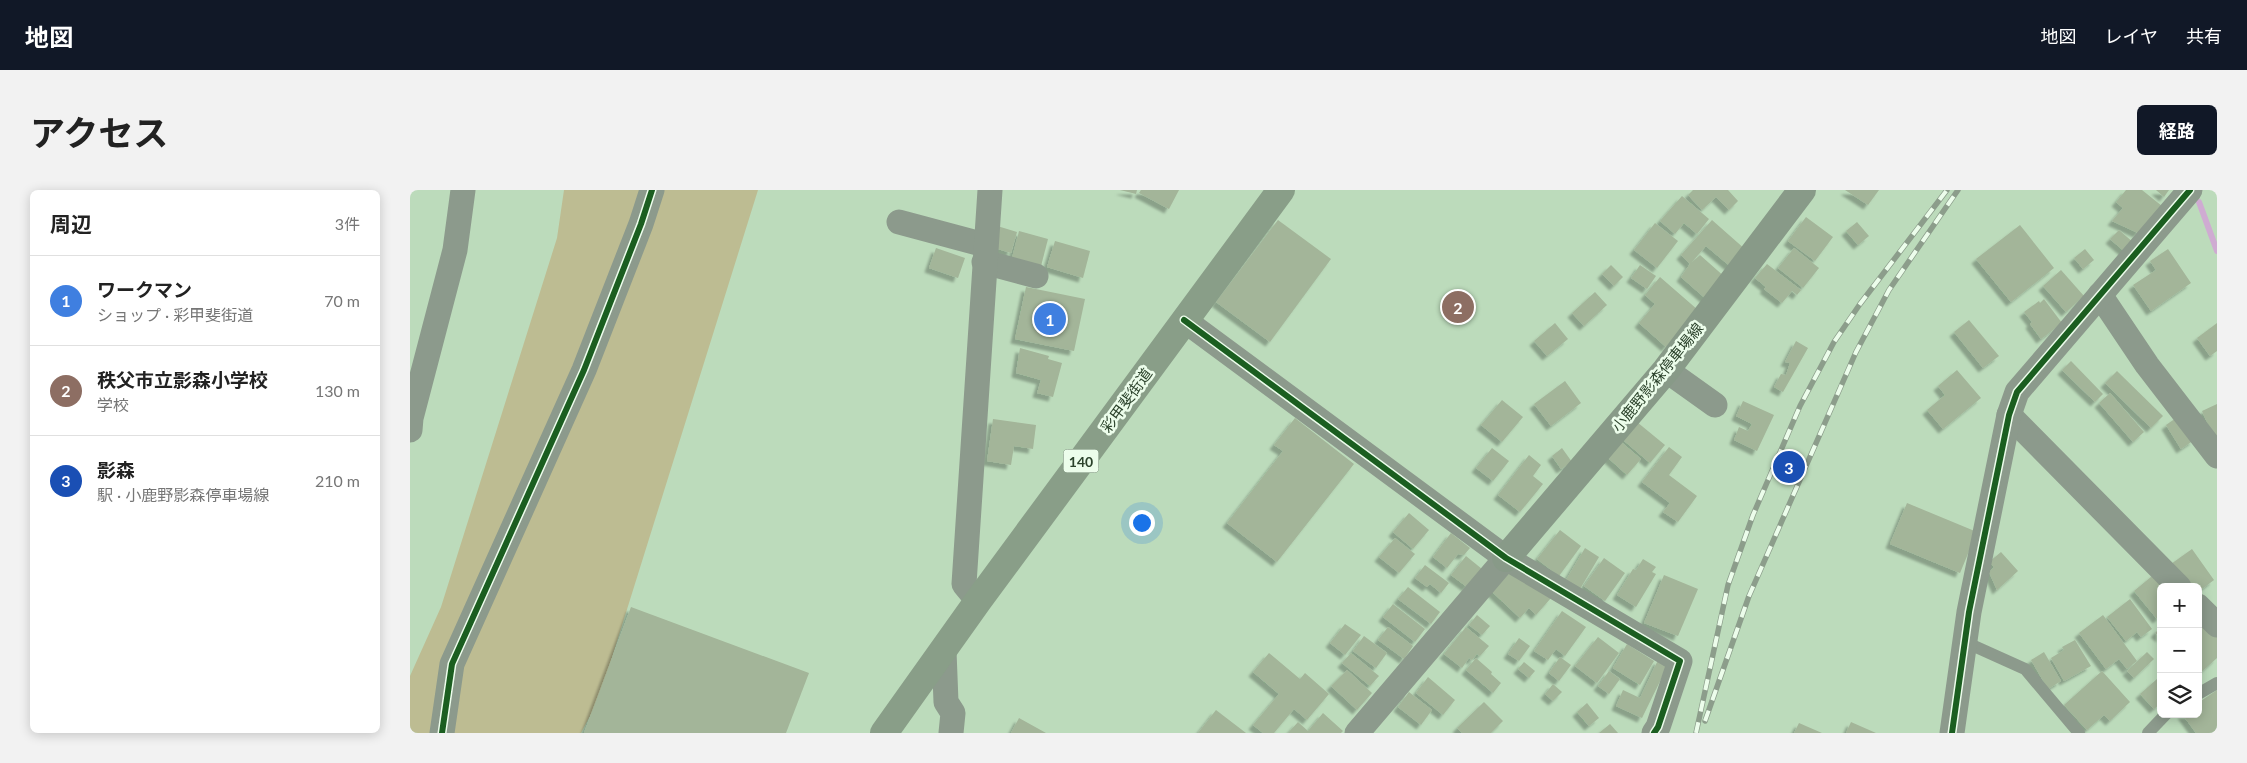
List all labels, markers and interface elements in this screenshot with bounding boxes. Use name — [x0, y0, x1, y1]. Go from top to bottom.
text: 地図 — [25, 22, 73, 51]
text: 地図 — [2041, 25, 2077, 47]
text: レイヤ — [2105, 25, 2158, 47]
text: 共有 — [2186, 25, 2222, 47]
button: 経路 — [2137, 105, 2217, 155]
text: アクセス — [30, 111, 168, 153]
text: 周辺 — [50, 211, 92, 236]
text: 3件 — [335, 214, 360, 233]
text: ワークマン — [97, 278, 192, 301]
pin: 2 — [1442, 288, 1474, 326]
text: 1 — [61, 291, 71, 310]
text: 70 m — [324, 291, 360, 310]
pin: 1 — [1034, 300, 1066, 338]
text: ショップ · 彩甲斐街道 — [97, 305, 253, 324]
street label: 小鹿野影森停車場線 — [1608, 319, 1706, 435]
street label: 彩甲斐街道 — [1097, 364, 1155, 436]
text: 秩父市立影森小学校 — [97, 368, 268, 391]
text: 2 — [61, 381, 71, 400]
text: 130 m — [315, 381, 360, 400]
text: 学校 — [97, 395, 129, 414]
pin: 3 — [1773, 448, 1805, 486]
road number: 140 — [1064, 450, 1098, 472]
text: 影森 — [97, 458, 135, 481]
text: 3 — [61, 471, 71, 490]
text: 210 m — [315, 471, 360, 490]
text: 駅 · 小鹿野影森停車場線 — [97, 485, 269, 504]
your location — [1129, 510, 1155, 536]
map controls — [2157, 583, 2202, 718]
button: + — [2157, 583, 2202, 628]
button: − — [2157, 628, 2202, 673]
button: layers — [2157, 673, 2202, 718]

